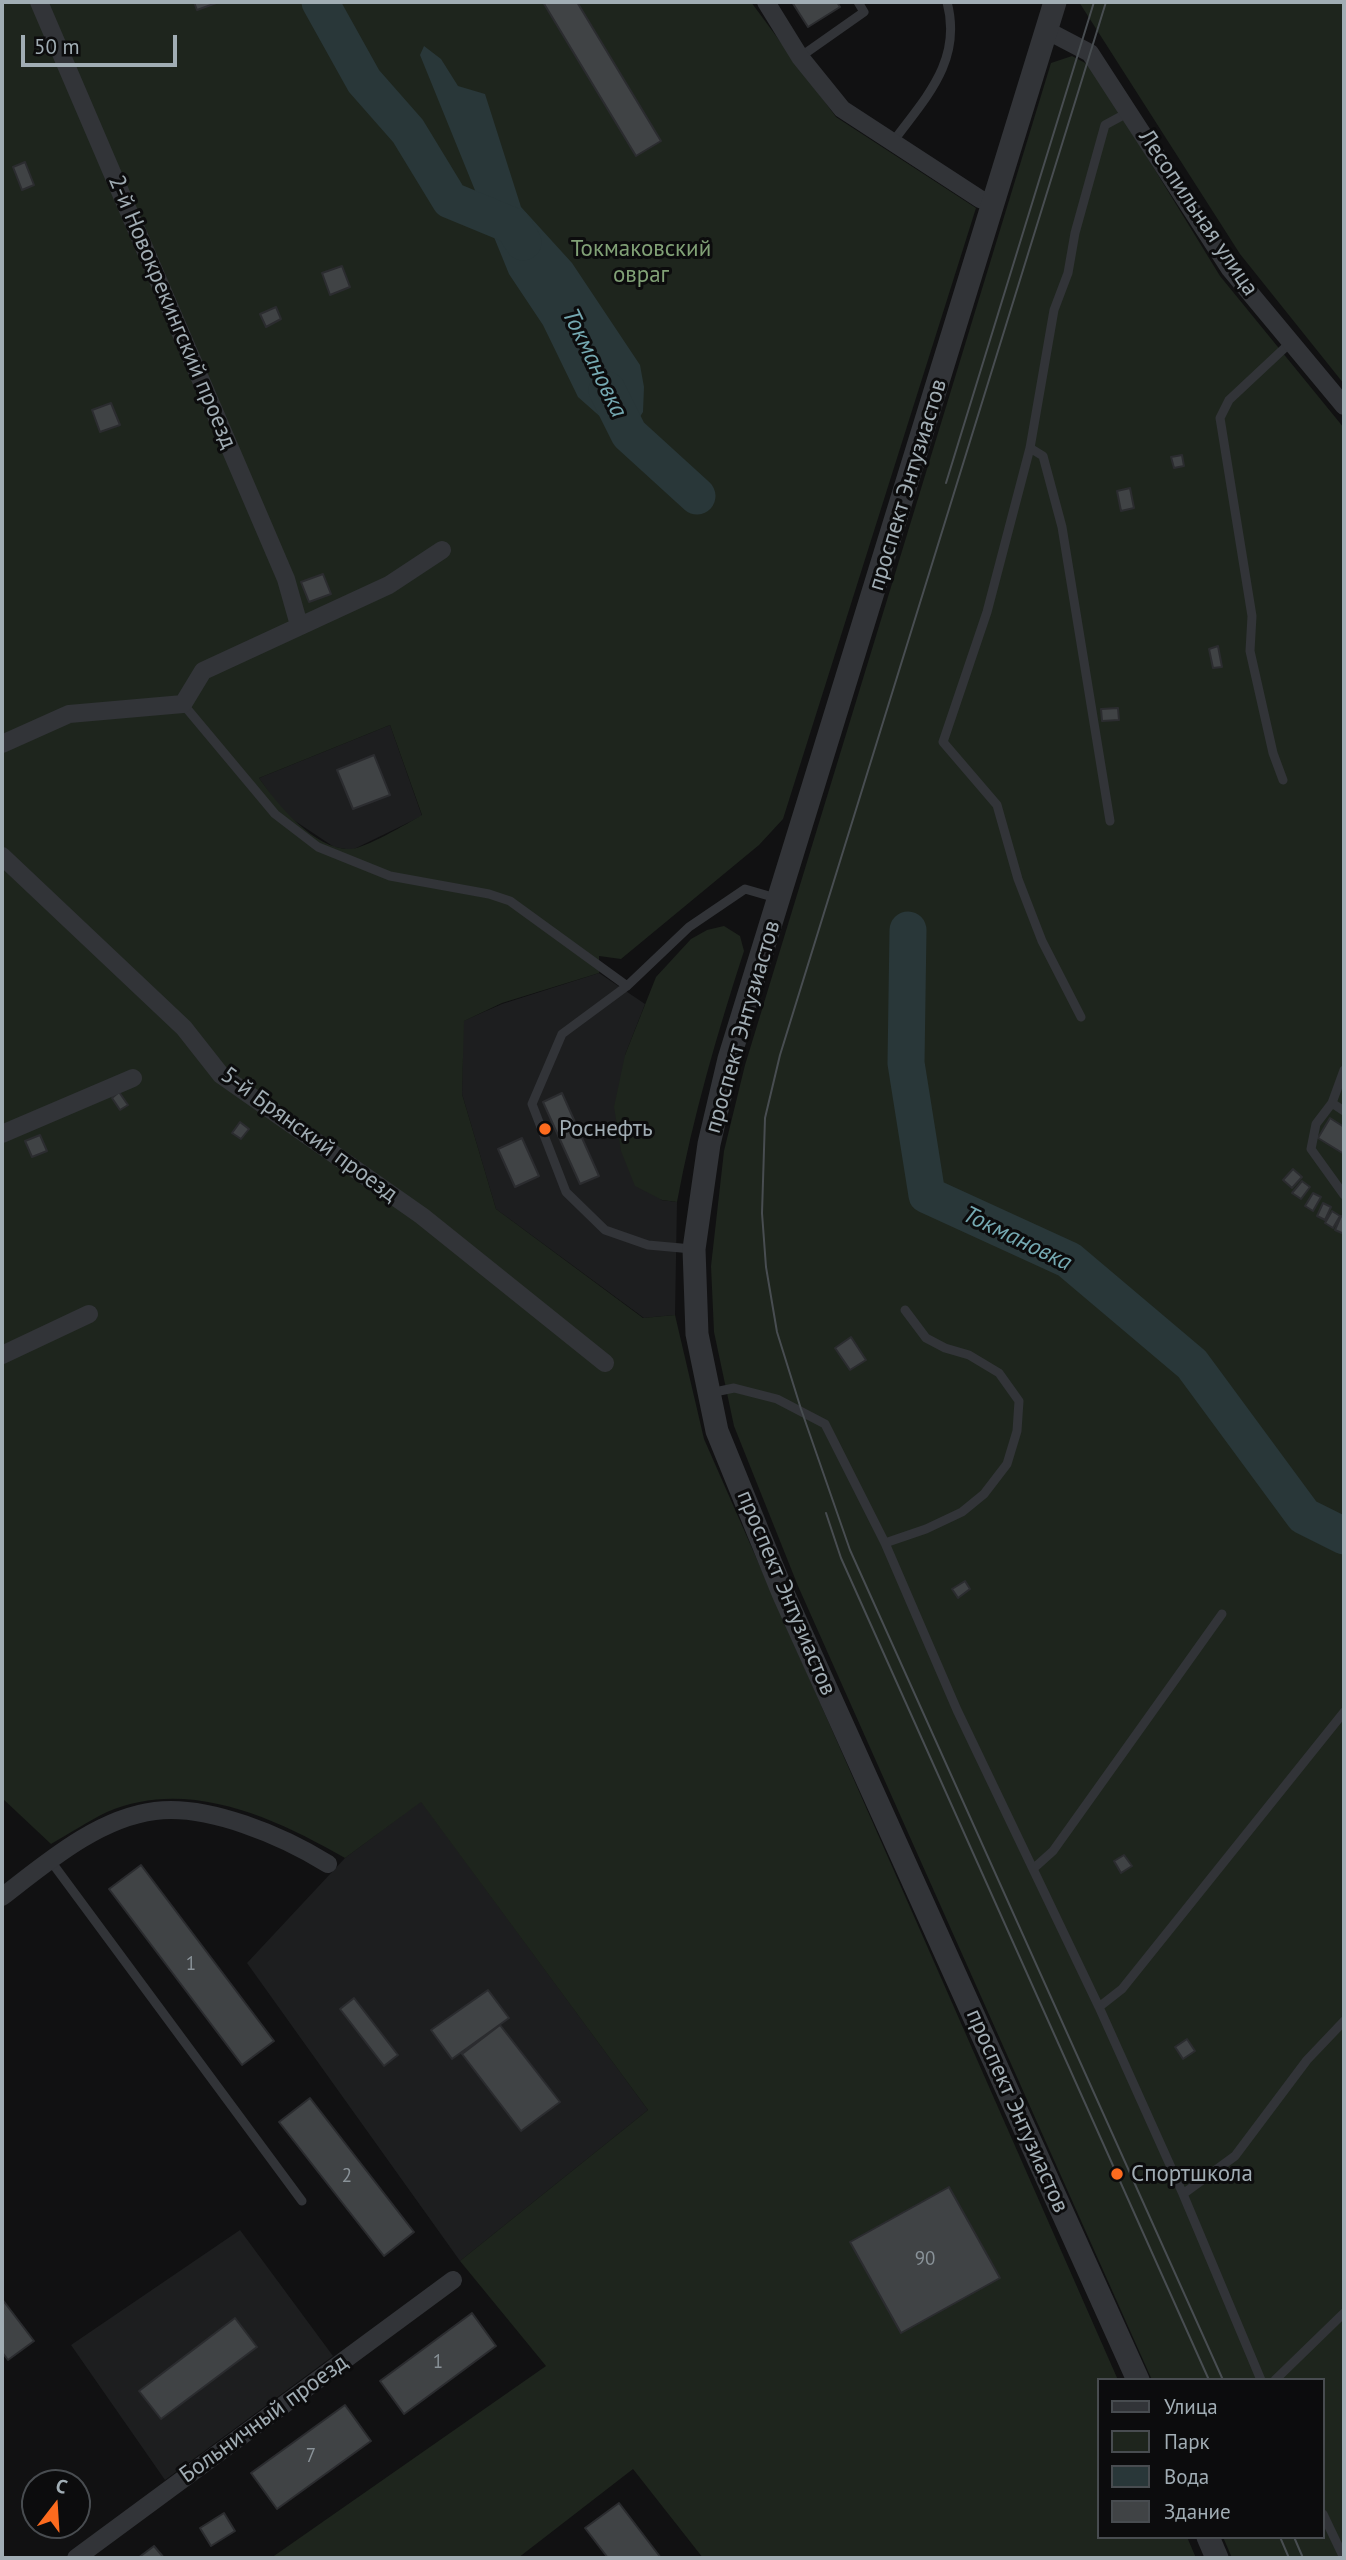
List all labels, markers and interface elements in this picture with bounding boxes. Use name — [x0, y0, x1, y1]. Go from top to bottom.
scale bar — [24, 21, 180, 65]
text: 50 m — [34, 33, 80, 60]
street label: Лесопильная улица — [1132, 125, 1264, 301]
street label: 2-й Новокрекингский проезд — [102, 171, 242, 453]
park label: Токмаковский овраг — [571, 235, 711, 289]
water label: Токмановка — [555, 304, 633, 422]
street label: проспект Энтузиастов — [863, 376, 953, 594]
street label: проспект Энтузиастов — [699, 917, 787, 1137]
street label: 5-й Брянский проезд — [215, 1062, 403, 1208]
place label: Роснефть — [559, 1115, 653, 1143]
marker: Роснефть — [537, 1121, 553, 1137]
water label: Токмановка — [958, 1200, 1076, 1278]
street label: проспект Энтузиастов — [730, 1486, 842, 1700]
house number: 1 — [186, 1954, 196, 1976]
street label: проспект Энтузиастов — [960, 2005, 1074, 2217]
place label: Спортшкола — [1131, 2160, 1253, 2188]
house number: 2 — [342, 2166, 352, 2188]
marker: Спортшкола — [1109, 2166, 1125, 2182]
house number: 90 — [915, 2249, 935, 2271]
street label: Больничный проезд — [175, 2349, 353, 2489]
house number: 1 — [433, 2352, 443, 2374]
legend — [1098, 2378, 1325, 2539]
text: Улица — [1164, 2393, 1218, 2420]
text: Парк — [1164, 2428, 1210, 2455]
house number: 7 — [306, 2446, 316, 2468]
text: Вода — [1164, 2463, 1209, 2490]
north arrow — [21, 2469, 91, 2539]
text: С — [53, 2473, 70, 2499]
text: Здание — [1164, 2498, 1231, 2525]

